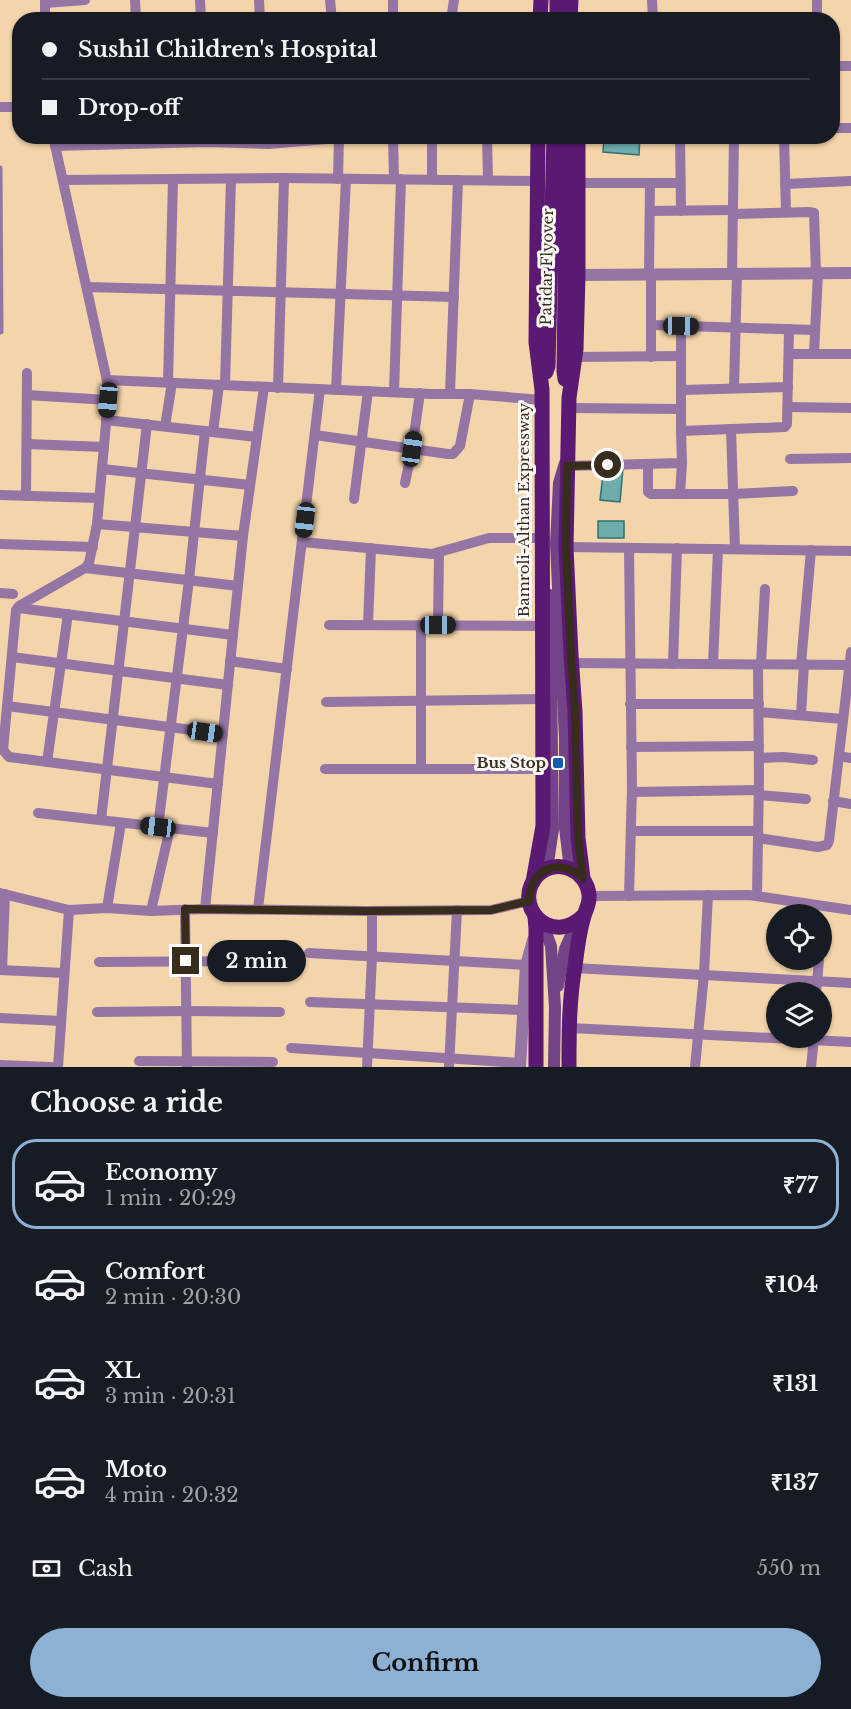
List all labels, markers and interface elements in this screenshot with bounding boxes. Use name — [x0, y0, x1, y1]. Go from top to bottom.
text: Sushil Children's Hospital — [78, 36, 377, 63]
text: Drop-off — [78, 94, 180, 121]
street label: Patidar Flyover — [536, 208, 557, 326]
car — [663, 317, 699, 335]
car — [97, 381, 119, 419]
street label: Bamroli-Althan Expressway — [514, 402, 533, 617]
car — [401, 430, 423, 468]
route start — [594, 451, 621, 478]
car — [294, 501, 316, 539]
car — [420, 616, 456, 634]
car — [186, 721, 224, 743]
place label: Bus Stop — [477, 753, 546, 772]
marker: Bus Stop — [551, 756, 565, 770]
car — [139, 816, 177, 838]
map controls — [766, 904, 832, 1048]
button: locate — [766, 904, 832, 970]
callout: 2 min — [207, 940, 306, 982]
route end — [172, 947, 199, 974]
text: 2 min — [225, 949, 288, 973]
button: layers — [766, 982, 832, 1048]
text: Choose a ride — [30, 1086, 223, 1119]
icon: car — [33, 1157, 87, 1211]
text: Economy — [105, 1159, 217, 1186]
text: ₹77 — [783, 1172, 818, 1199]
text: 1 min · 20:29 — [105, 1186, 236, 1210]
icon: car — [33, 1256, 87, 1310]
text: Comfort — [105, 1258, 205, 1285]
text: ₹104 — [765, 1271, 818, 1298]
text: 2 min · 20:30 — [105, 1285, 241, 1309]
icon: car — [33, 1355, 87, 1409]
text: XL — [105, 1357, 140, 1384]
text: ₹131 — [772, 1370, 818, 1397]
text: 3 min · 20:31 — [105, 1384, 236, 1408]
icon: car — [33, 1454, 87, 1508]
text: Moto — [105, 1456, 167, 1483]
text: ₹137 — [770, 1469, 818, 1496]
text: 4 min · 20:32 — [105, 1483, 239, 1507]
icon: cash — [30, 1552, 63, 1585]
text: Cash — [78, 1555, 133, 1582]
text: 550 m — [757, 1556, 821, 1580]
button: Confirm — [30, 1628, 821, 1697]

